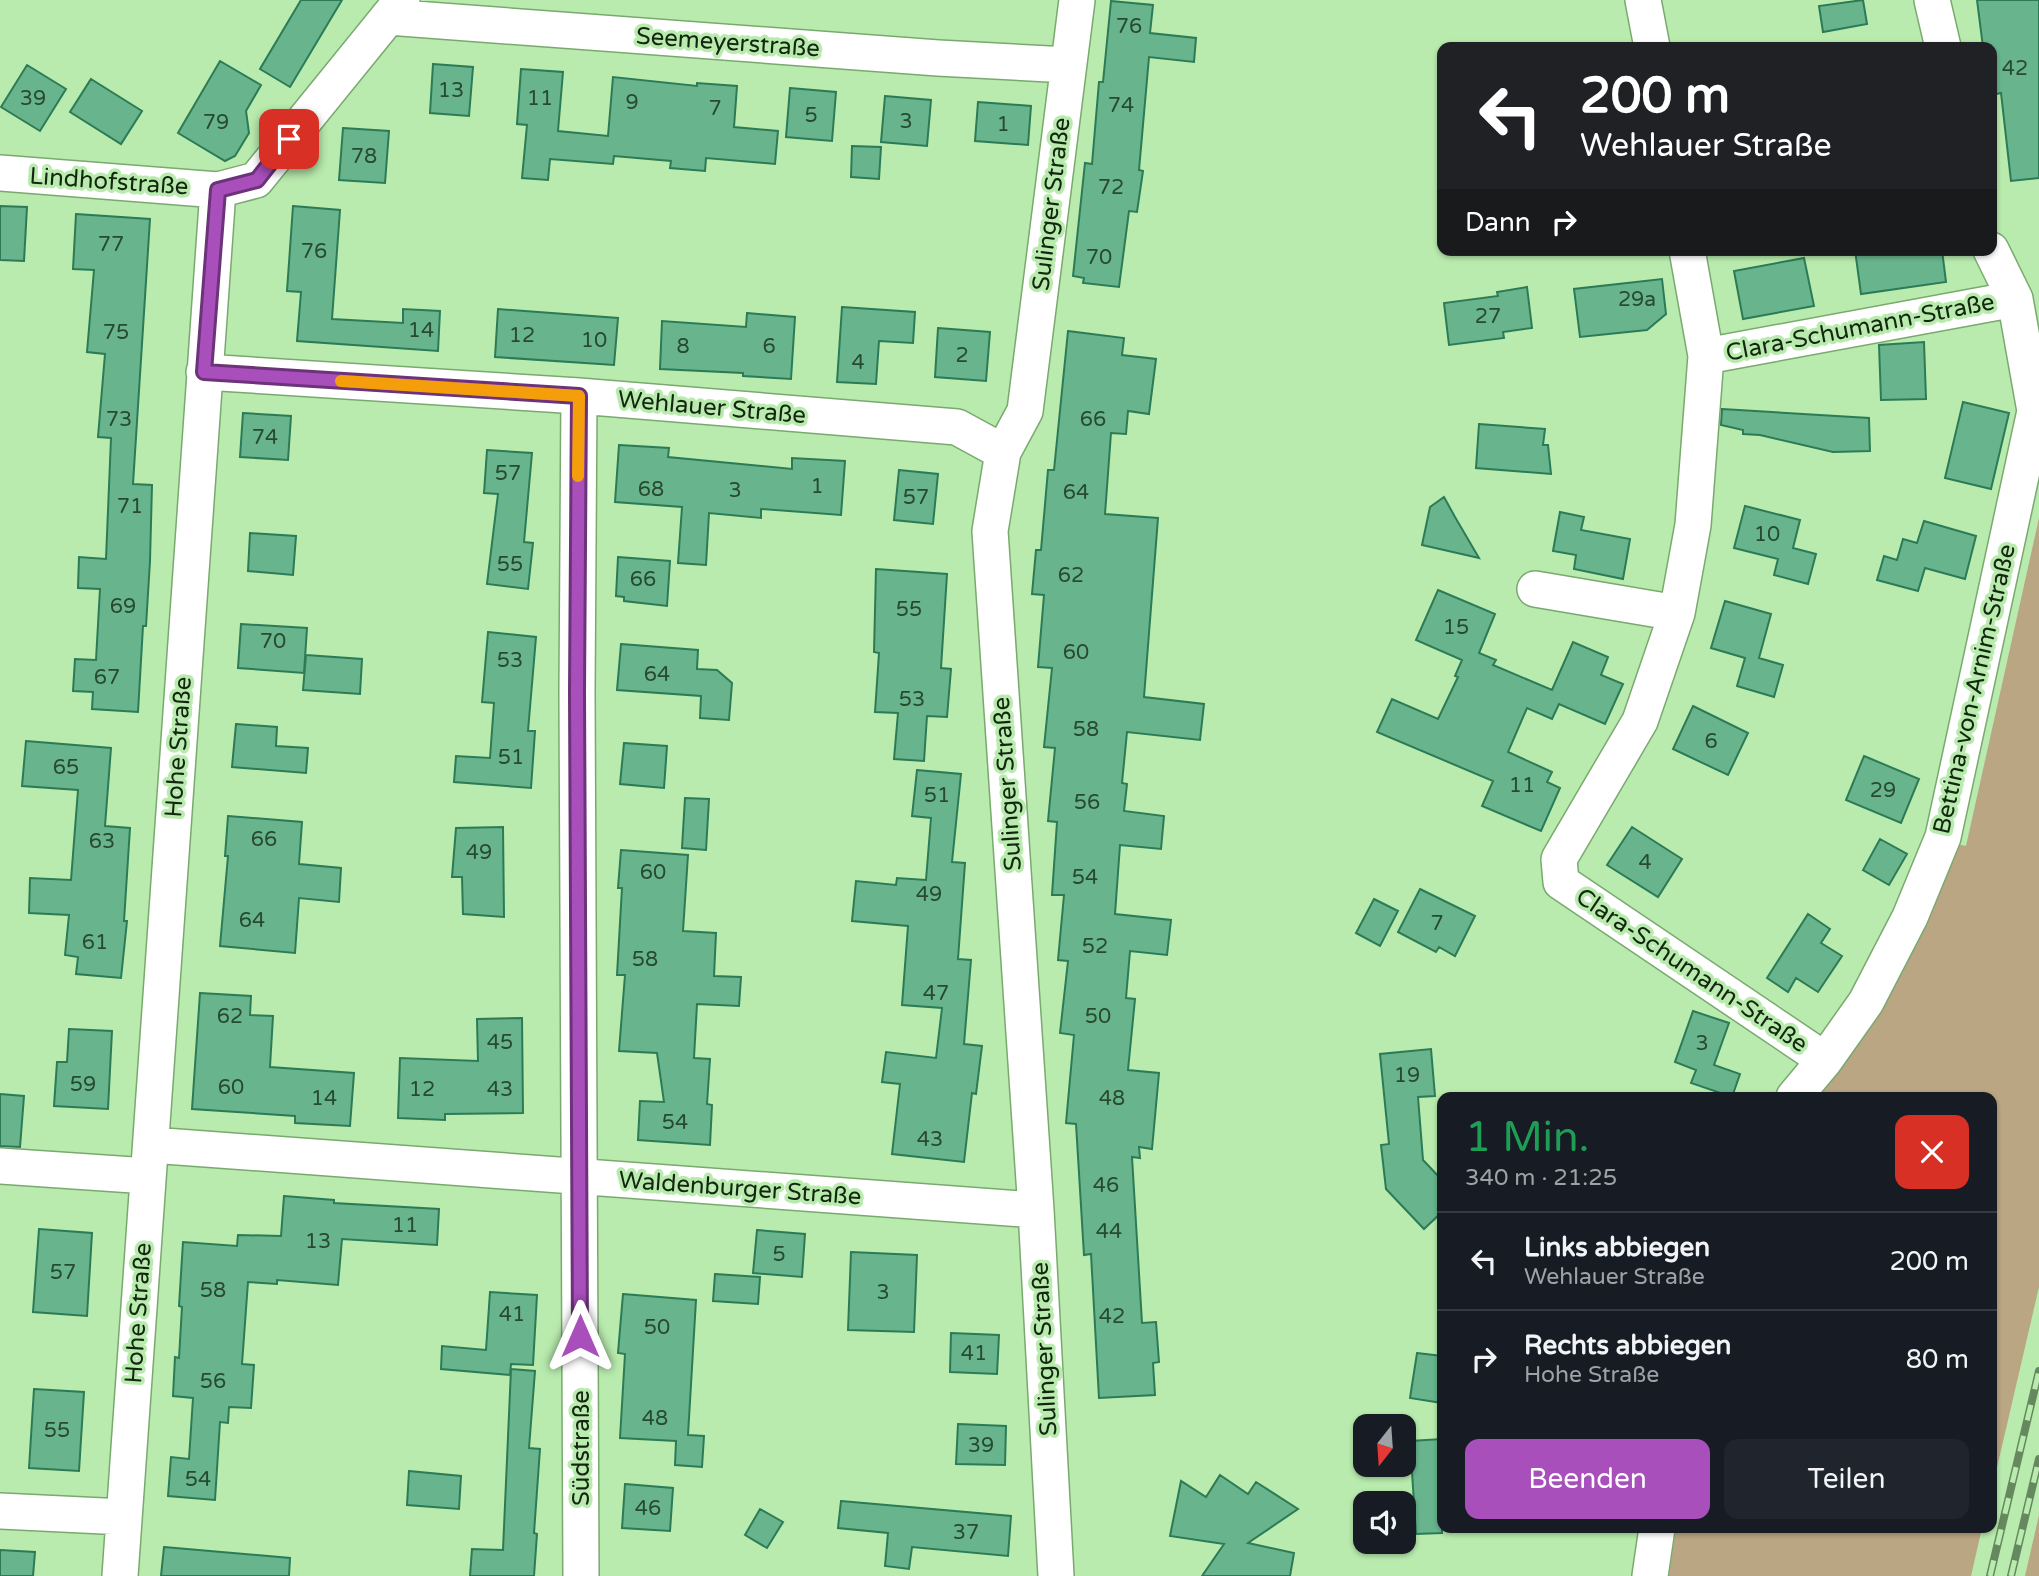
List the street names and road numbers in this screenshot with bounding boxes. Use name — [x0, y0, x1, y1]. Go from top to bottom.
street label: Seemeyerstraße — [635, 22, 821, 63]
street label: Sulinger Straße — [1026, 116, 1077, 292]
street label: Lindhofstraße — [29, 161, 189, 202]
street label: Clara-Schumann-Straße — [1723, 287, 1997, 368]
street label: Wehlauer Straße — [617, 385, 807, 430]
street label: Bettina-von-Arnim-Straße — [1927, 541, 2022, 837]
street label: Hohe Straße — [159, 676, 198, 818]
street label: Sulinger Straße — [987, 696, 1028, 872]
street label: Clara-Schumann-Straße — [1570, 882, 1813, 1059]
street label: Waldenburger Straße — [618, 1166, 862, 1211]
street label: Hohe Straße — [119, 1242, 158, 1384]
street label: Sulinger Straße — [1025, 1261, 1064, 1437]
street label: Südstraße — [567, 1390, 596, 1506]

